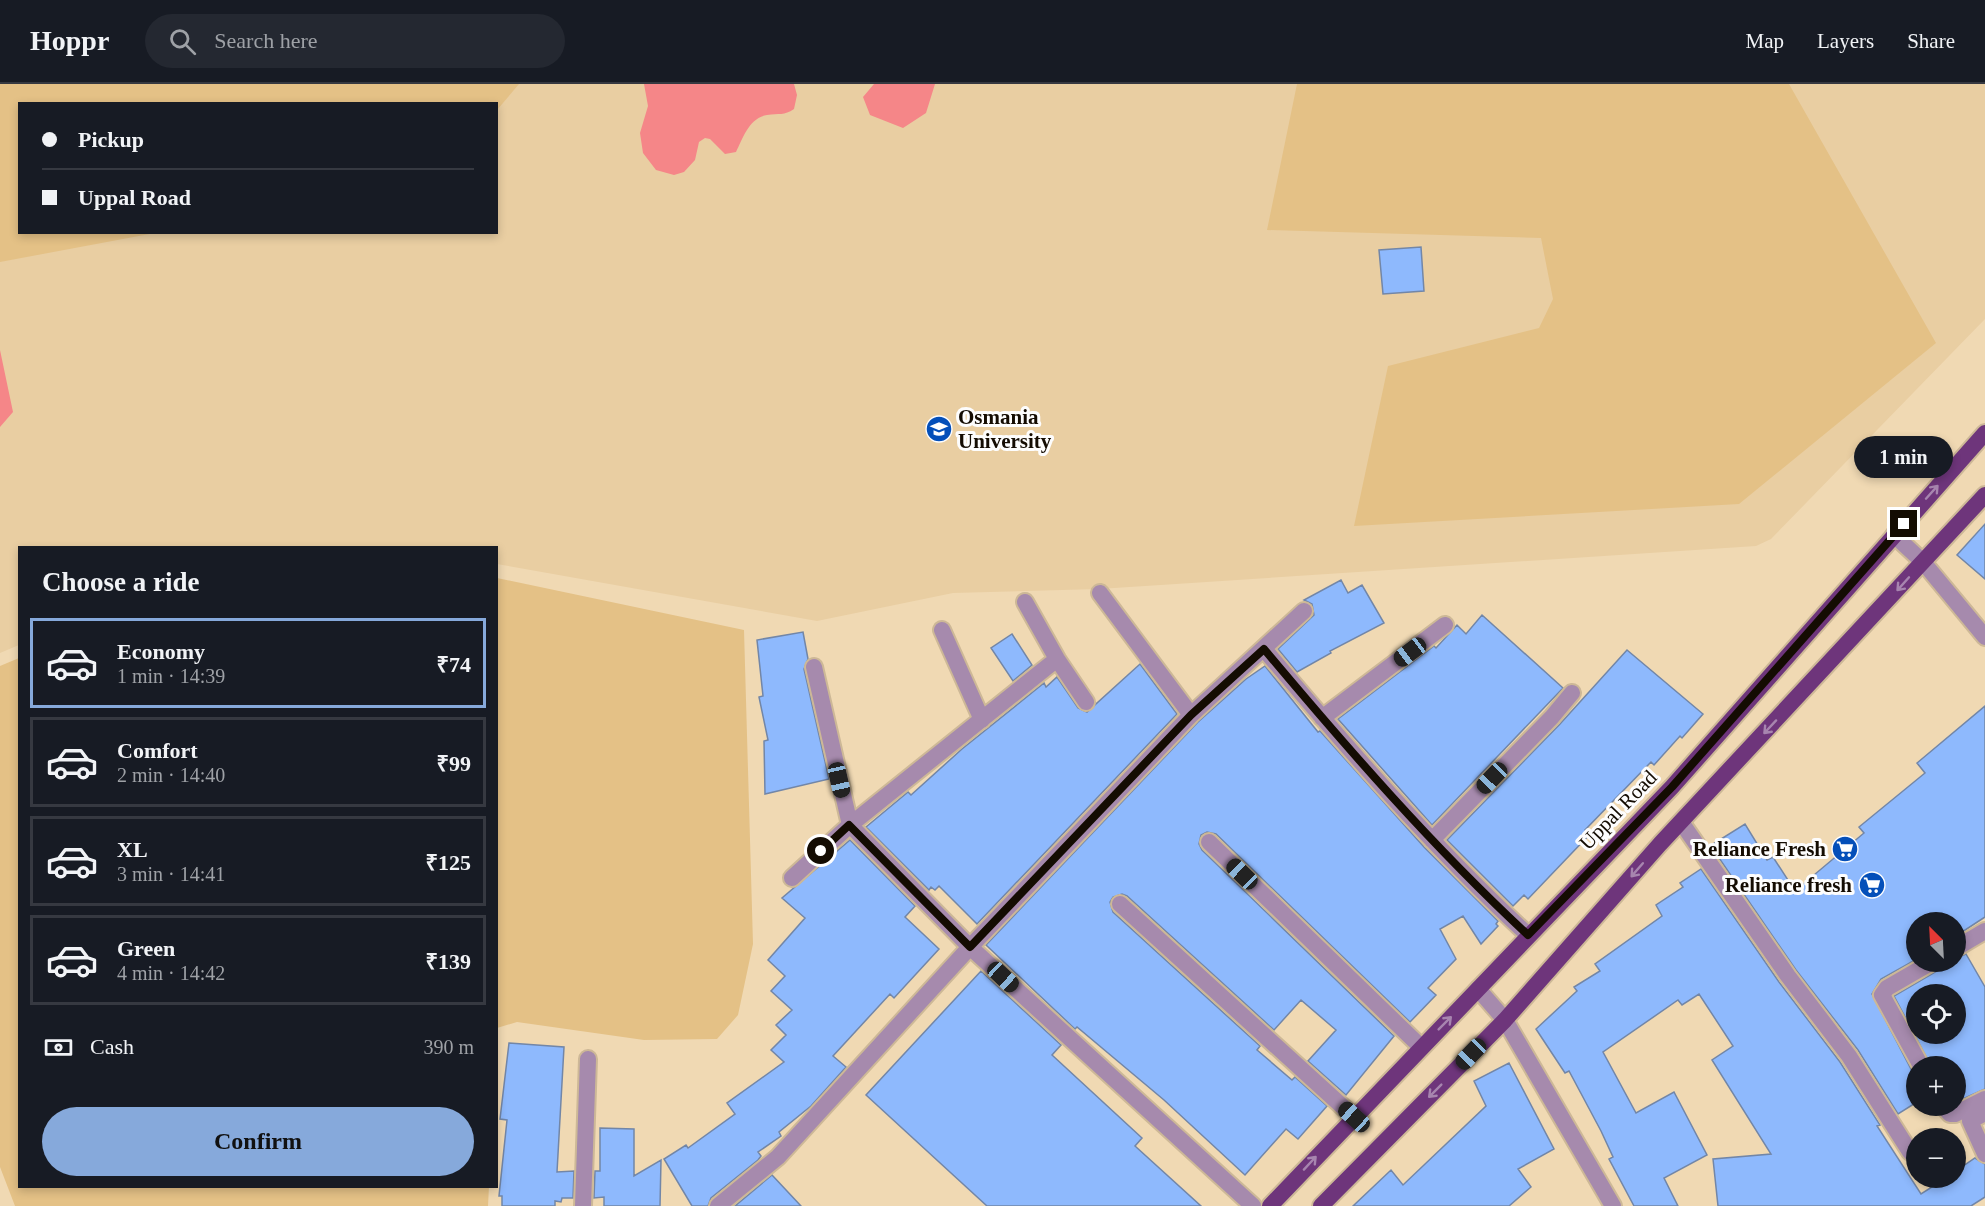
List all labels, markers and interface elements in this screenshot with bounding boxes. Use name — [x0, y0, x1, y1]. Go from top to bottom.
search box — [145, 14, 565, 68]
text: Hoppr — [30, 25, 109, 56]
icon: search — [166, 25, 199, 58]
text: Search here — [214, 28, 318, 53]
text: Map — [1746, 29, 1784, 53]
text: Layers — [1817, 29, 1874, 53]
text: Share — [1907, 29, 1955, 53]
text: Pickup — [78, 127, 144, 152]
text: Uppal Road — [78, 185, 191, 210]
place label: Osmania University — [958, 405, 1052, 453]
school or university icon: Osmania University — [924, 414, 954, 444]
callout: 1 min — [1854, 437, 1954, 479]
text: 1 min — [1879, 446, 1928, 468]
one-way arrow — [1925, 485, 1939, 500]
route end — [1890, 510, 1917, 537]
text: Choose a ride — [42, 567, 200, 597]
one-way arrow — [1896, 576, 1910, 591]
car — [1390, 634, 1430, 670]
icon: car — [45, 636, 99, 690]
text: Economy — [117, 639, 205, 664]
text: ₹74 — [436, 652, 471, 677]
text: 1 min · 14:39 — [117, 665, 225, 687]
one-way arrow — [1763, 719, 1777, 734]
icon: car — [45, 735, 99, 789]
text: Comfort — [117, 738, 198, 763]
text: ₹99 — [436, 751, 471, 776]
car — [1473, 759, 1511, 797]
car — [826, 760, 852, 800]
text: 2 min · 14:40 — [117, 764, 225, 786]
street label: Uppal Road — [1574, 765, 1662, 855]
icon: car — [45, 834, 99, 888]
supermarket icon: Reliance Fresh — [1830, 834, 1860, 864]
text: XL — [117, 837, 148, 862]
route start — [807, 837, 834, 864]
place label: Reliance Fresh — [1693, 837, 1826, 861]
text: ₹125 — [425, 850, 471, 875]
car — [1223, 855, 1261, 893]
one-way arrow — [1630, 862, 1644, 877]
text: 3 min · 14:41 — [117, 863, 225, 885]
supermarket icon: Reliance fresh — [1857, 870, 1887, 900]
place label: Reliance fresh — [1725, 873, 1852, 897]
north arrow — [1906, 912, 1966, 972]
map controls — [1906, 912, 1966, 1188]
icon: car — [45, 933, 99, 987]
text: Green — [117, 936, 175, 961]
text: ₹139 — [425, 949, 471, 974]
car — [984, 958, 1022, 996]
text: 4 min · 14:42 — [117, 962, 225, 984]
button: locate — [1906, 984, 1966, 1044]
one-way arrow — [1438, 1015, 1453, 1030]
icon: cash — [42, 1031, 75, 1064]
text: Cash — [90, 1034, 134, 1059]
car — [1452, 1035, 1490, 1073]
text: 390 m — [423, 1036, 474, 1058]
button: + — [1906, 1056, 1966, 1116]
one-way arrow — [1428, 1083, 1442, 1098]
car — [1335, 1098, 1373, 1136]
button: Confirm — [42, 1107, 474, 1176]
button: − — [1906, 1128, 1966, 1188]
one-way arrow — [1303, 1156, 1318, 1171]

